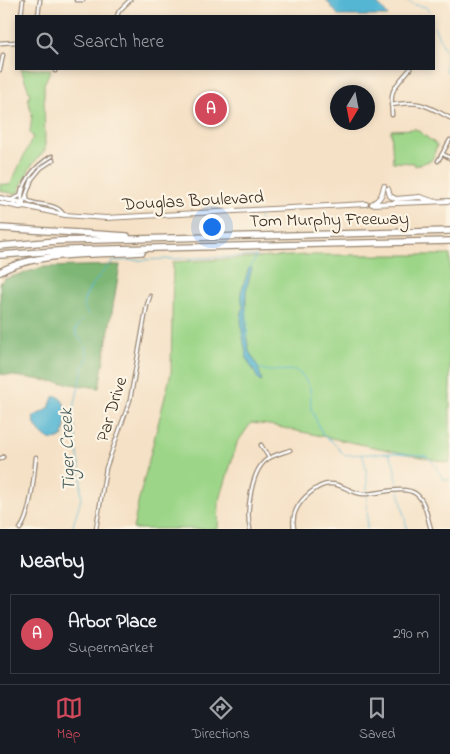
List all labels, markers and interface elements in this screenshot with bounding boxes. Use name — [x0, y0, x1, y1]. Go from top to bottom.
search box — [15, 15, 435, 70]
icon: search — [33, 29, 61, 57]
text: Search here — [73, 29, 164, 56]
north arrow — [330, 85, 375, 130]
pin: A — [195, 90, 227, 128]
street label: Douglas Boulevard — [121, 185, 265, 220]
street label: Tom Murphy Freeway — [249, 207, 409, 235]
your location — [199, 214, 225, 240]
street label: Par Drive — [91, 373, 135, 445]
water label: Tiger Creek — [54, 407, 84, 492]
text: Nearby — [20, 547, 84, 577]
text: Arbor Place — [68, 609, 156, 636]
text: A — [32, 622, 42, 646]
text: 290 m — [393, 622, 429, 646]
text: Supermarket — [68, 636, 154, 660]
tab: Map — [55, 694, 83, 745]
tab: Directions — [192, 694, 250, 745]
tab: Saved — [359, 694, 395, 745]

